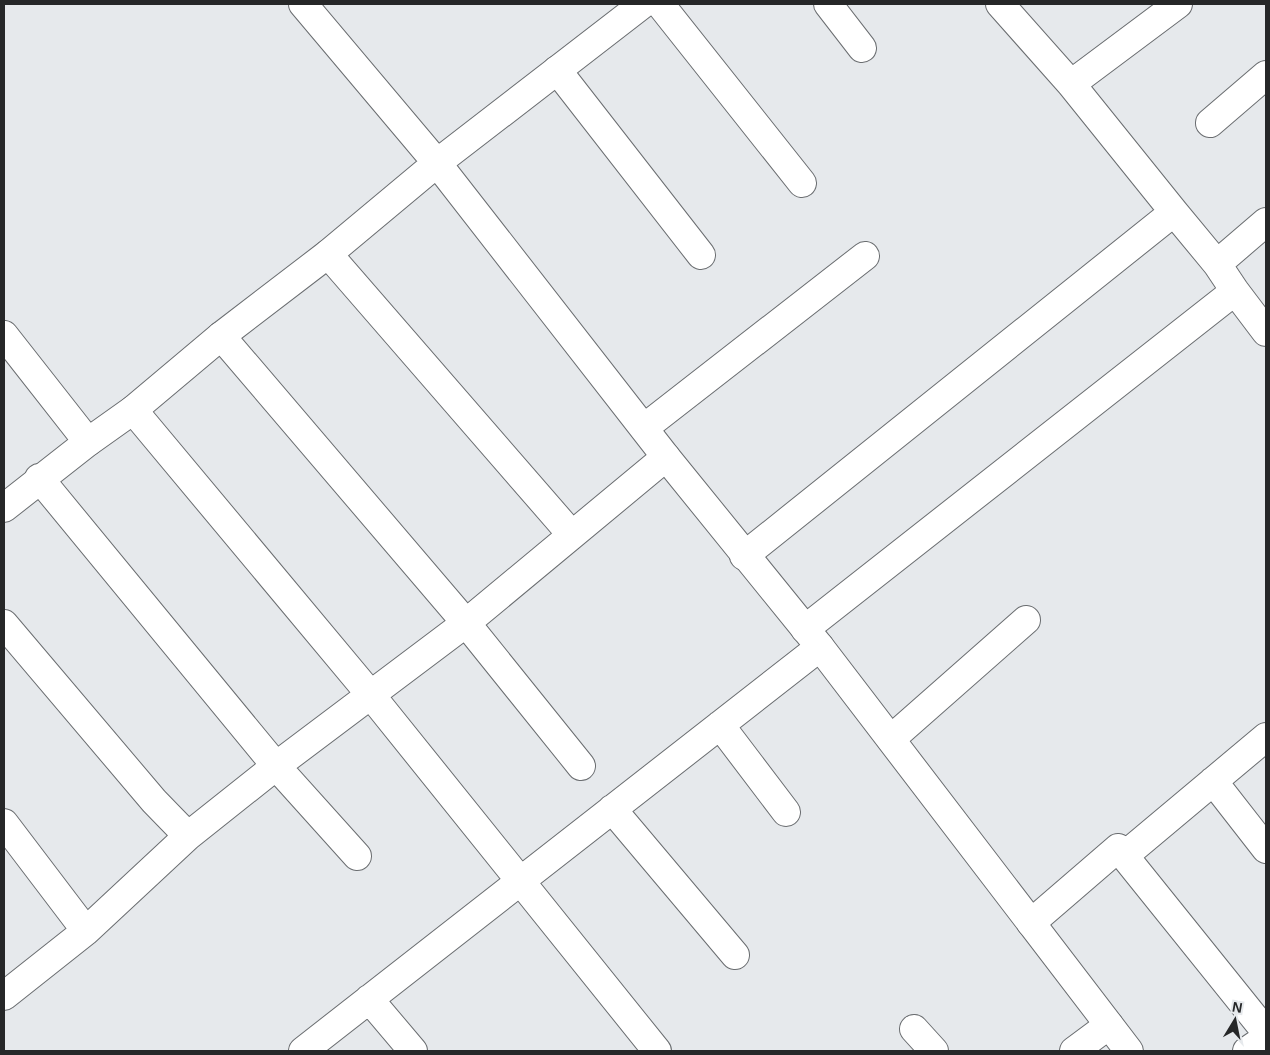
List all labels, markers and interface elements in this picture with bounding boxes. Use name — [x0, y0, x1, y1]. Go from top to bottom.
north arrow — [1210, 995, 1260, 1045]
text: N — [1231, 998, 1244, 1016]

